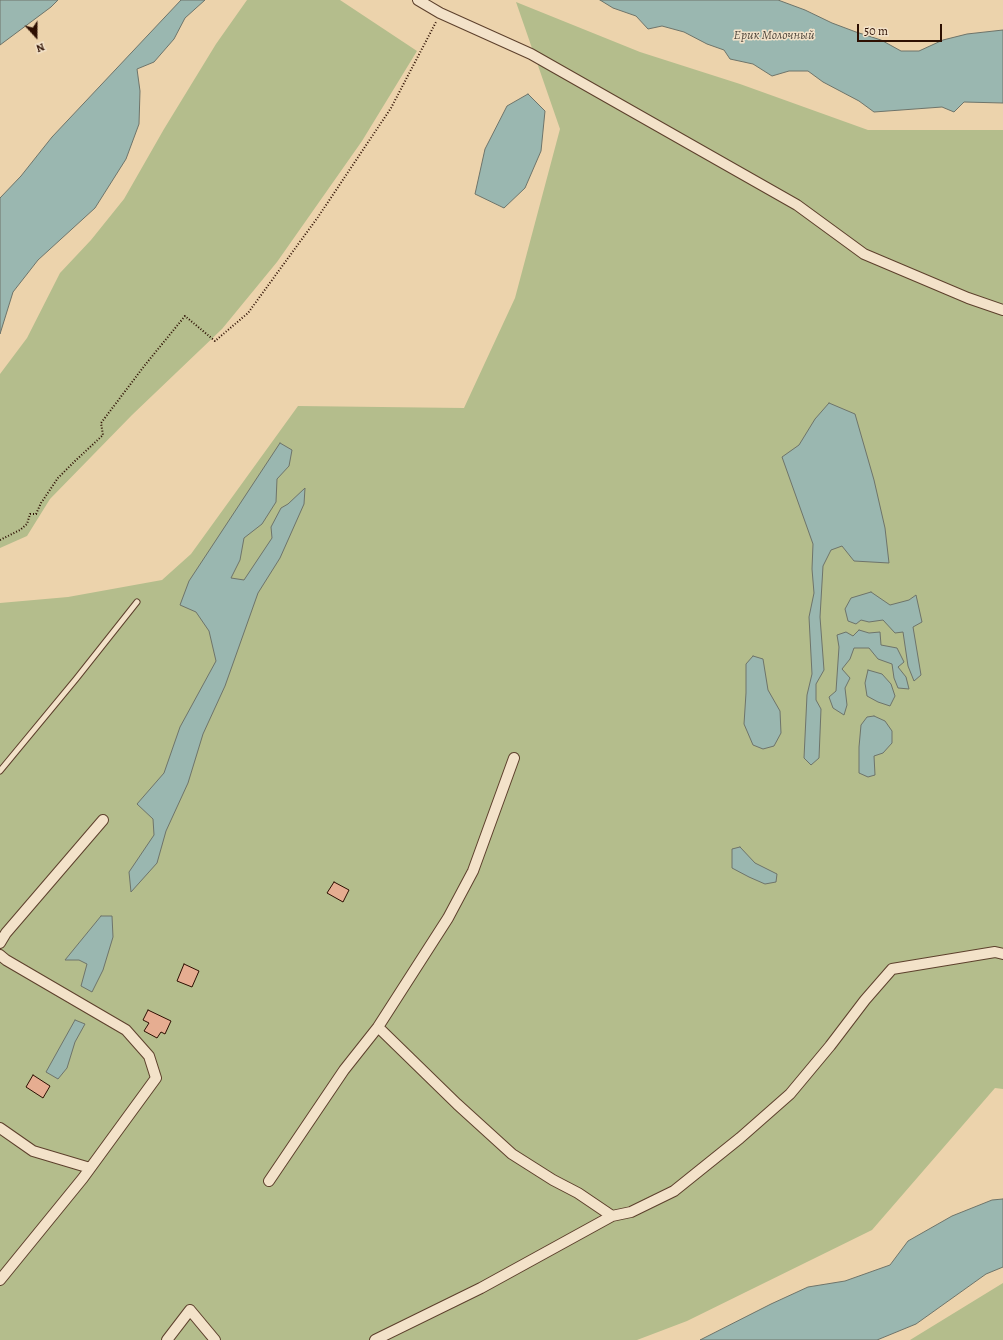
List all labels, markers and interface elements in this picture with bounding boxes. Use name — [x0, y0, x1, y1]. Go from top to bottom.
north arrow — [16, 16, 56, 56]
scale bar — [859, 16, 944, 42]
text: 50 m — [864, 23, 888, 39]
water label: Ерик Молочный — [734, 28, 814, 44]
text: N — [34, 39, 47, 56]

